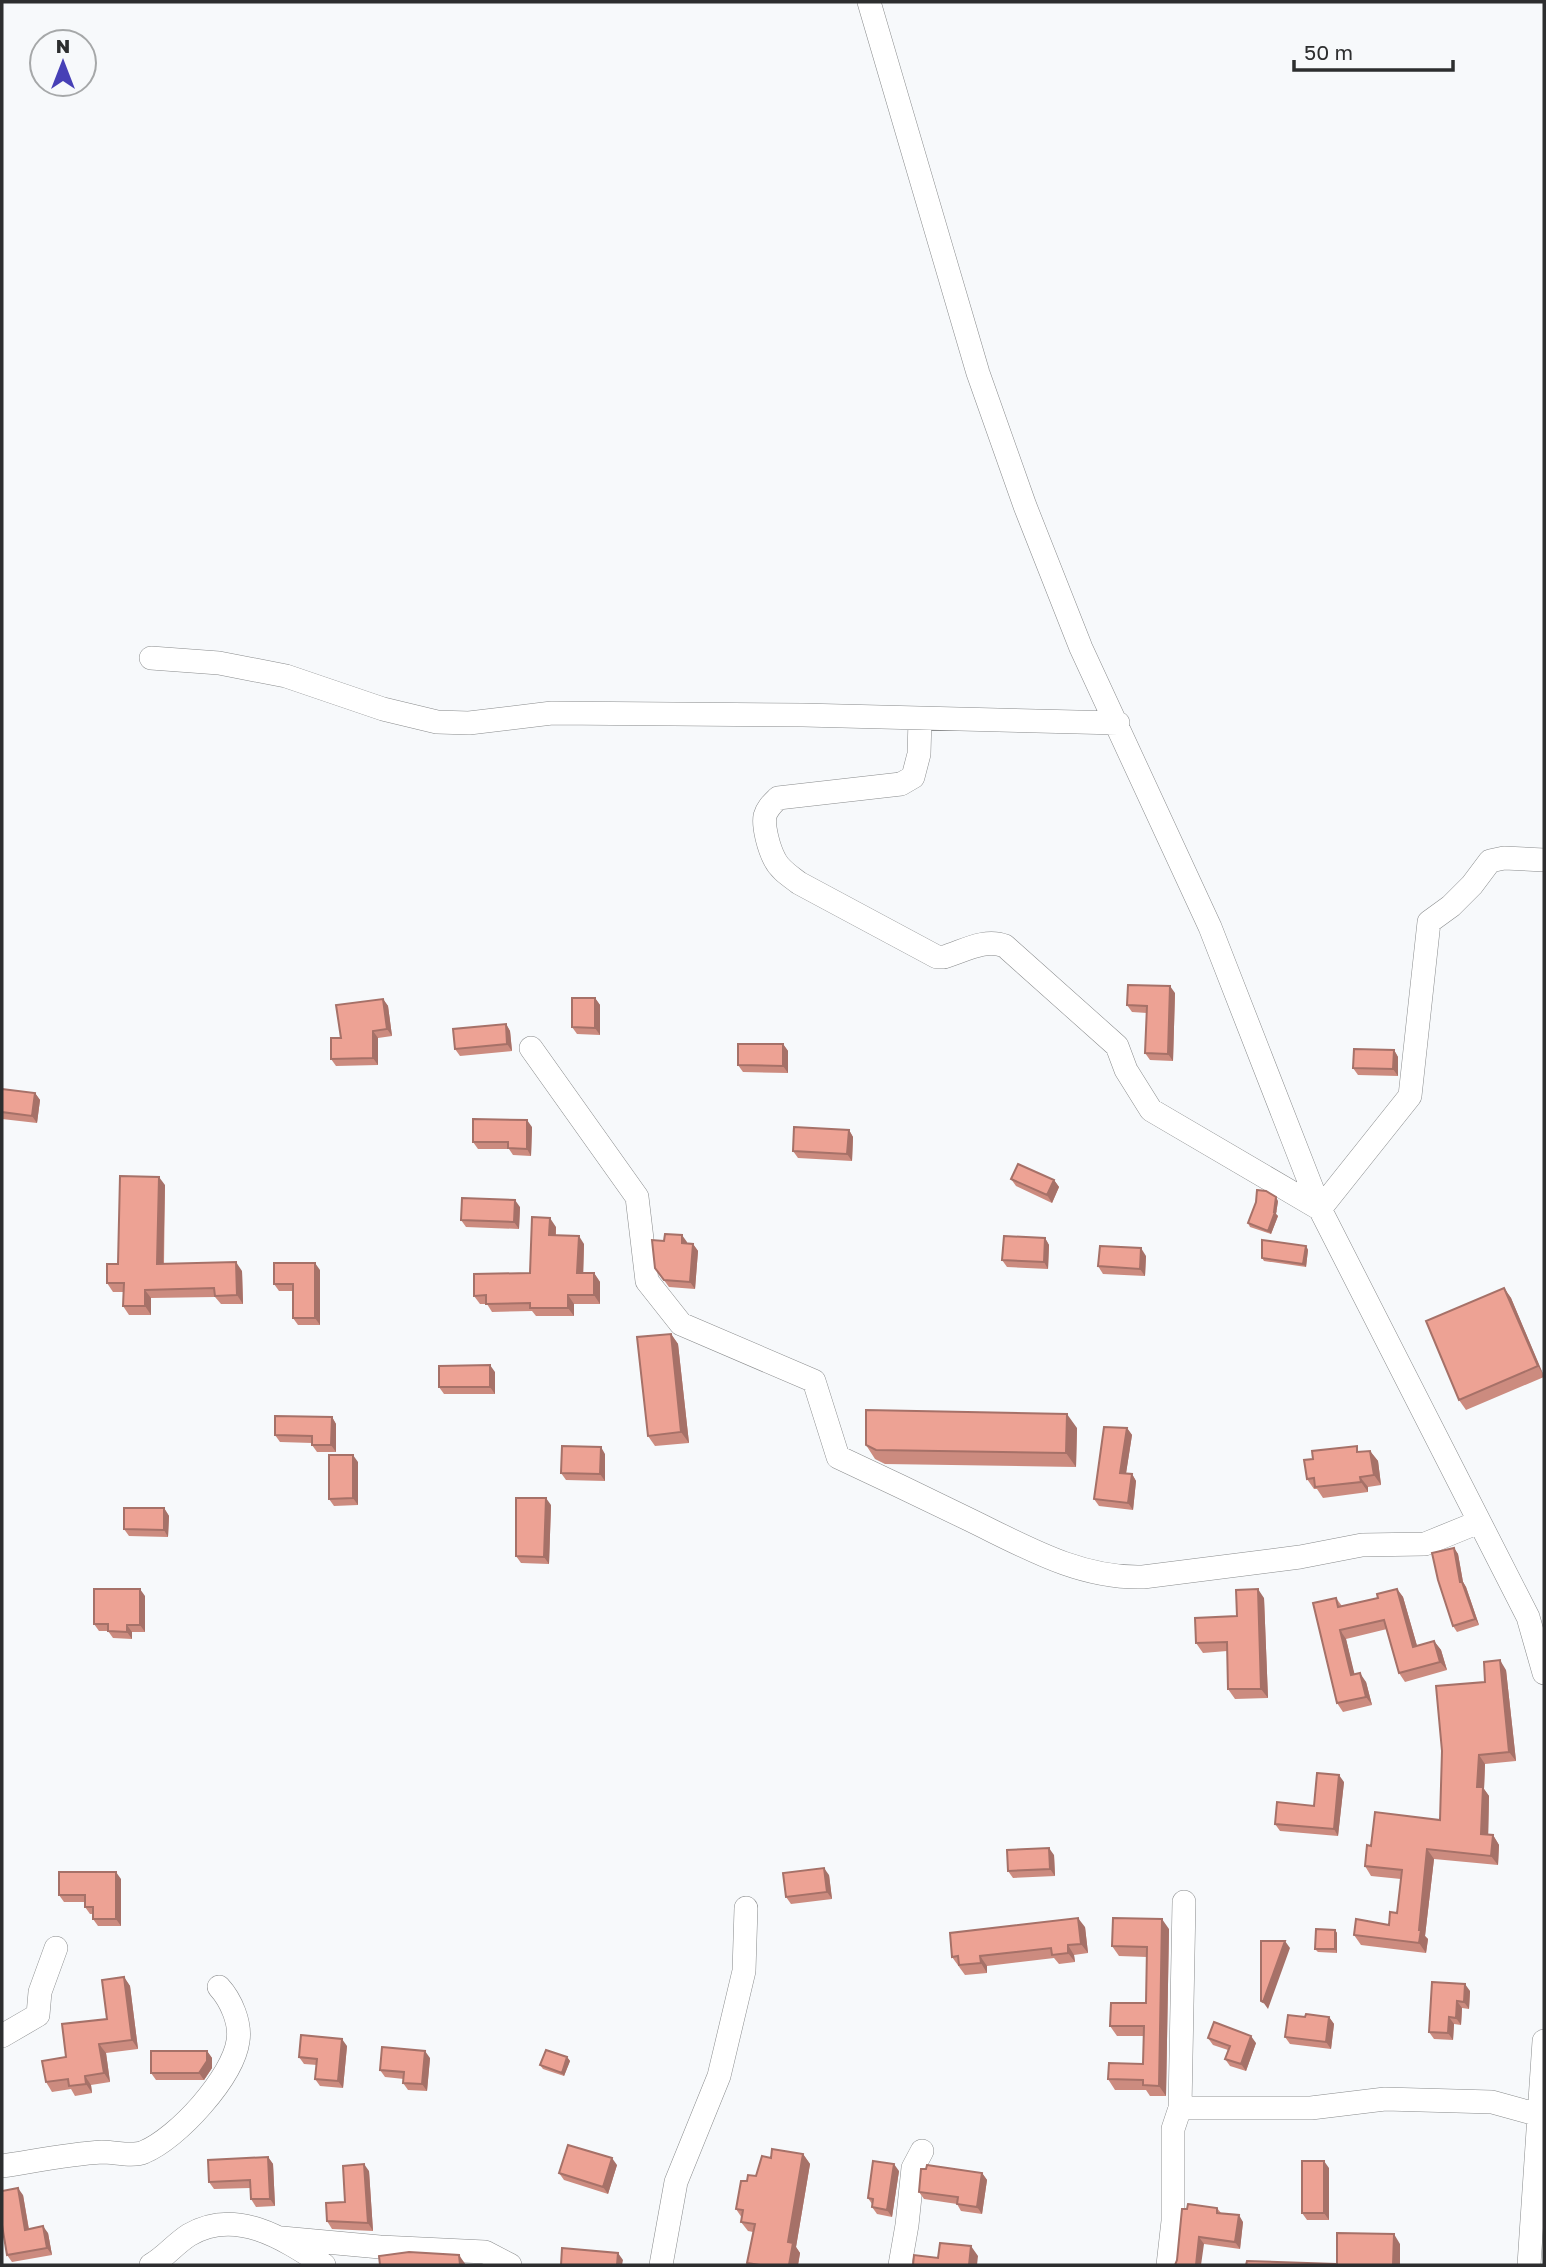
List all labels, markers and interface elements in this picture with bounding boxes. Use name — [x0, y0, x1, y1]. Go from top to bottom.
north arrow — [28, 28, 98, 98]
scale bar — [1294, 28, 1453, 72]
text: N — [56, 34, 70, 57]
text: 50 m — [1304, 39, 1353, 65]

